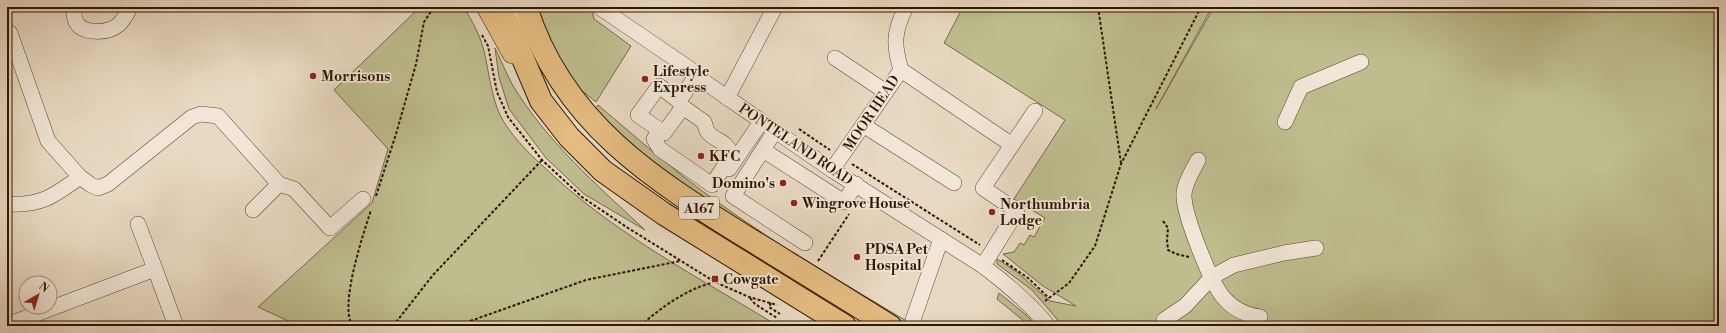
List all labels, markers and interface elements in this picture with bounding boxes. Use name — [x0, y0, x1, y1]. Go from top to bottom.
place label: Lifestyle Express — [653, 63, 710, 97]
place label: Morrisons — [321, 68, 390, 86]
marker: Morrisons — [308, 71, 318, 81]
street label: MOOR HEAD — [840, 72, 904, 155]
marker: Lifestyle Express — [640, 74, 650, 84]
street label: PONTELAND ROAD — [735, 100, 856, 190]
place label: KFC — [709, 148, 740, 166]
marker: KFC — [696, 151, 706, 161]
place label: Domino's — [712, 175, 775, 193]
marker: Domino's — [778, 178, 788, 188]
place label: Wingrove House — [801, 195, 911, 213]
place label: Northumbria Lodge — [1000, 196, 1090, 230]
road number: A167 — [679, 197, 719, 219]
marker: Wingrove House — [789, 198, 799, 208]
marker: Northumbria Lodge — [987, 207, 997, 217]
place label: PDSA Pet Hospital — [865, 241, 929, 275]
marker: PDSA Pet Hospital — [852, 252, 862, 262]
place label: Cowgate — [723, 271, 779, 289]
marker: Cowgate — [710, 274, 720, 284]
north arrow — [18, 275, 58, 315]
text: N — [36, 280, 52, 296]

